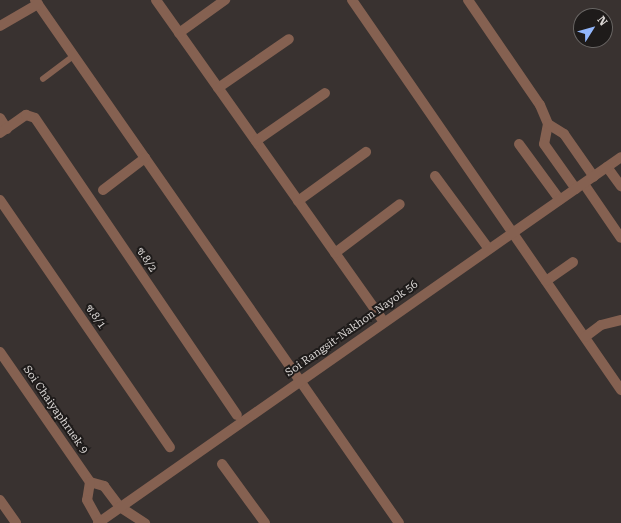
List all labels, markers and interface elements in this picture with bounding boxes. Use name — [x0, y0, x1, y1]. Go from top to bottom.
north arrow — [573, 8, 613, 48]
text: N — [594, 14, 610, 28]
street label: ซ.8/2 — [133, 245, 159, 275]
street label: Soi Rangsit-Nakhon Nayok 56 — [283, 278, 421, 380]
street label: ซ.8/1 — [82, 302, 108, 332]
street label: Soi Chaiyaphruek 9 — [20, 363, 90, 457]

